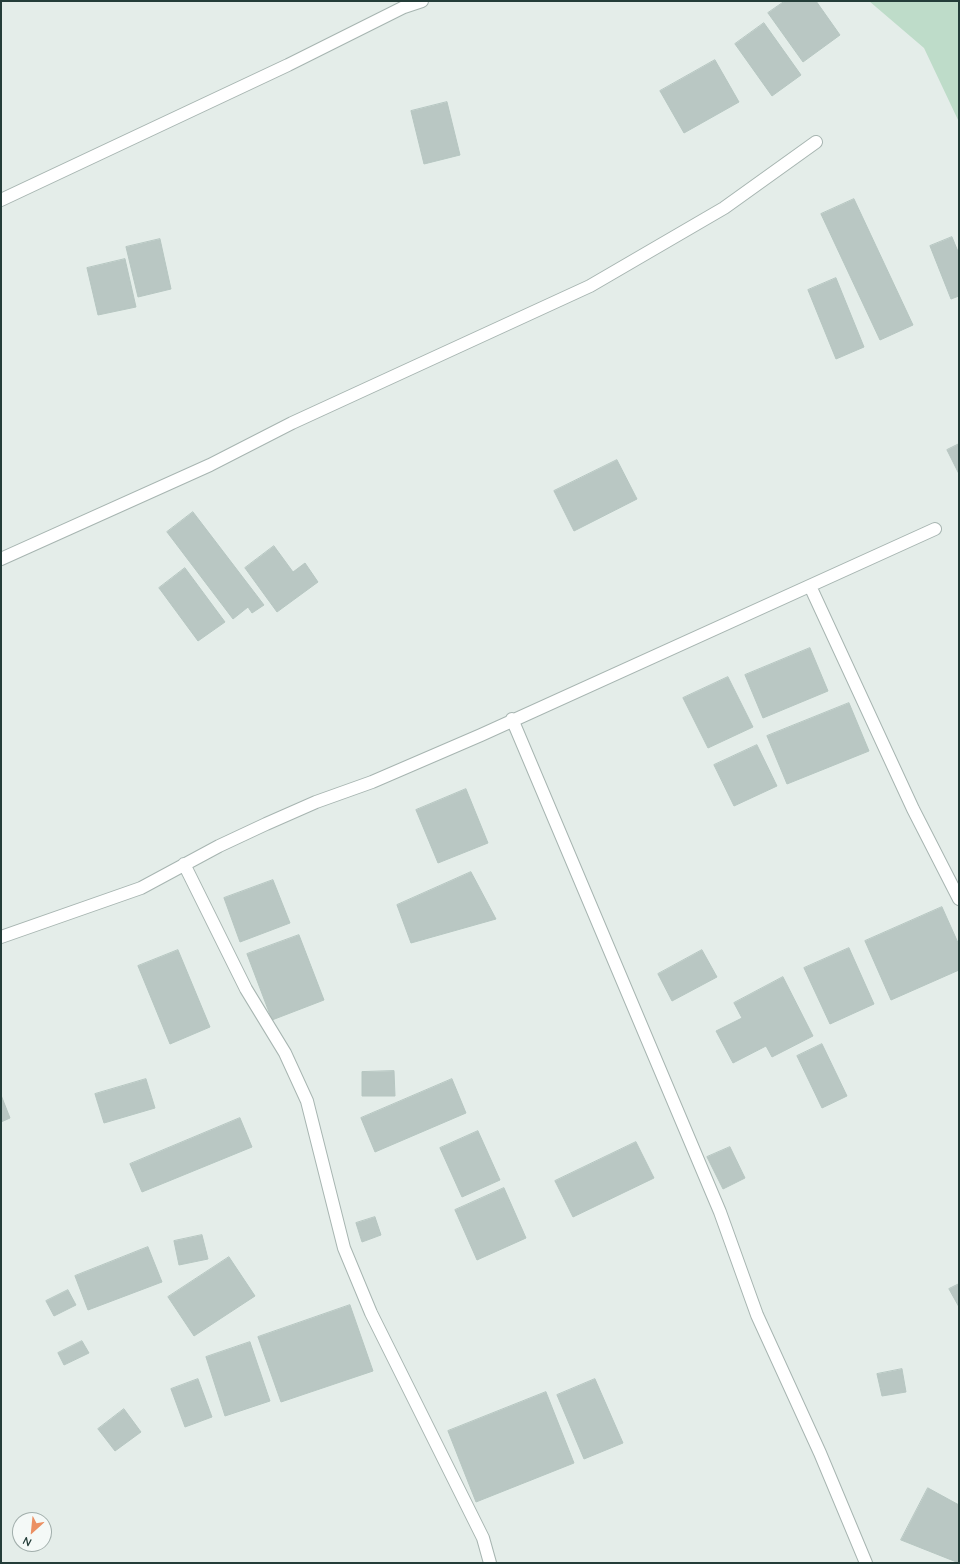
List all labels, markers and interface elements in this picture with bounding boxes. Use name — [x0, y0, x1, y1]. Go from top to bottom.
north arrow — [12, 1512, 52, 1552]
text: N — [20, 1534, 34, 1550]

